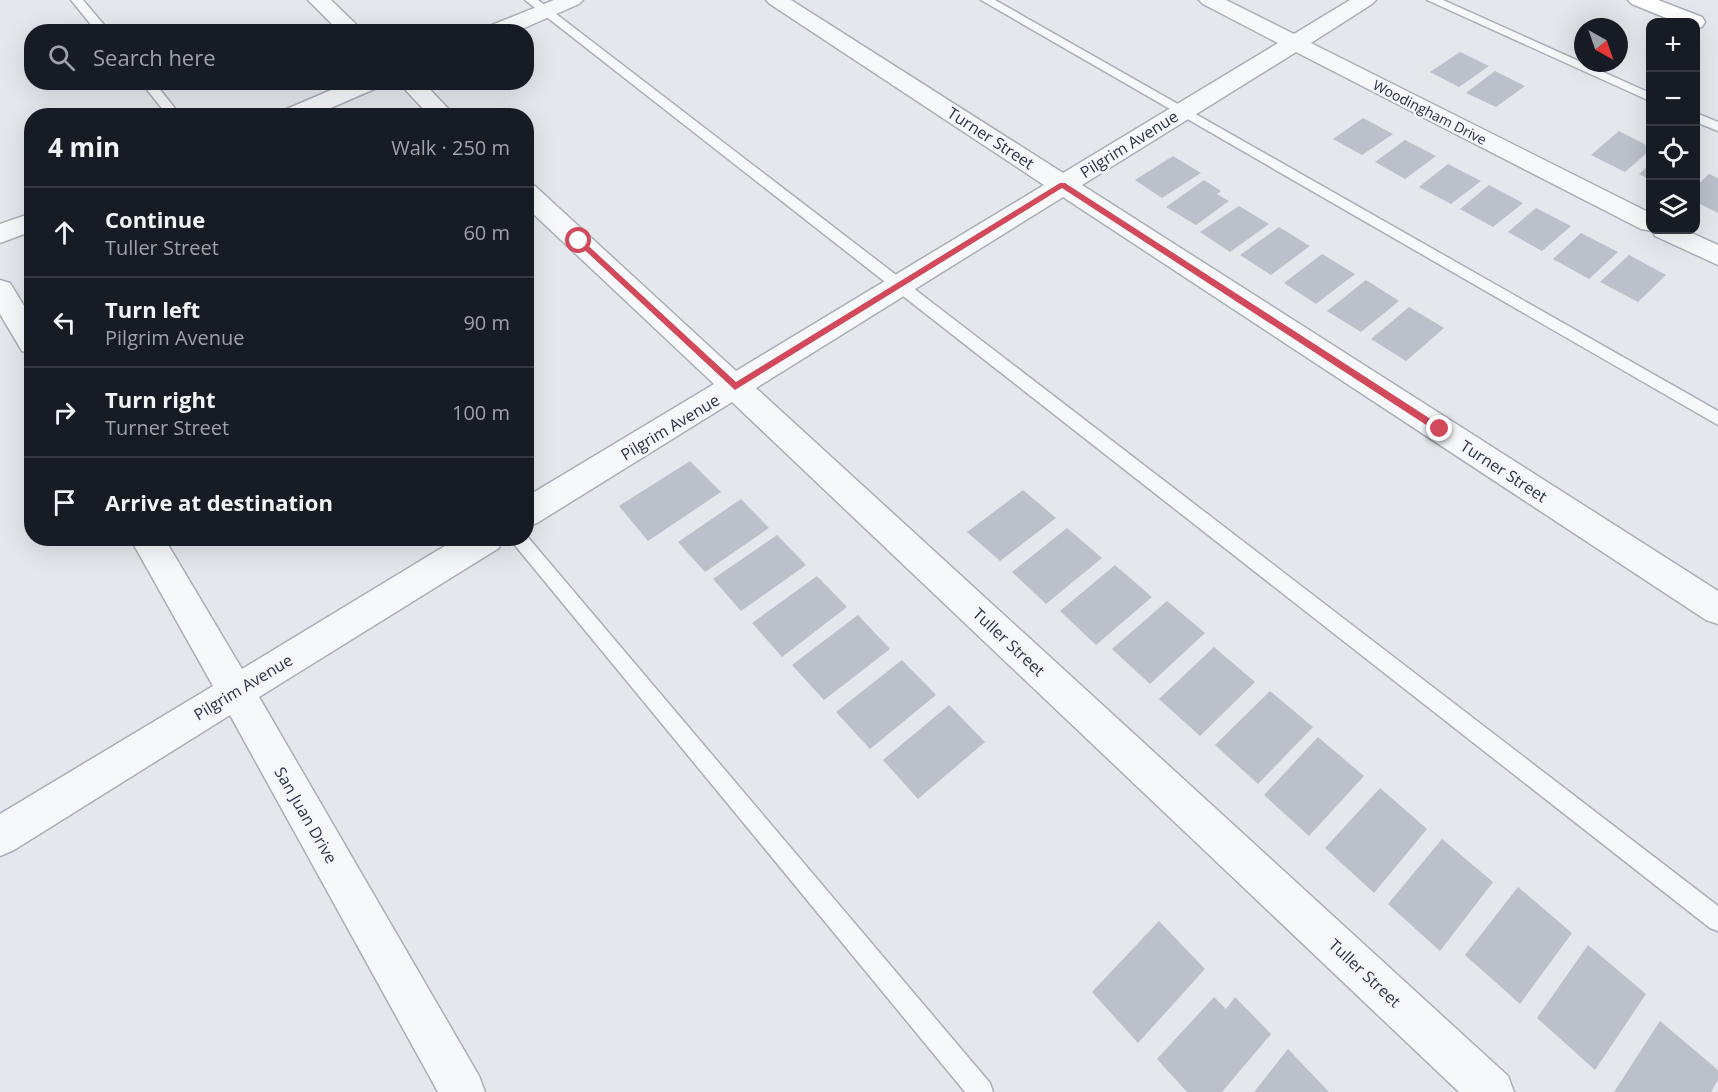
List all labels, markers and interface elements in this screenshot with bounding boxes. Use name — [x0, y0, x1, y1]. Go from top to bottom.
north arrow — [1574, 18, 1628, 72]
map controls — [1646, 18, 1700, 234]
button: + — [1646, 18, 1700, 72]
search box — [24, 24, 534, 90]
icon: search — [45, 41, 78, 74]
text: Search here — [93, 42, 216, 72]
button: − — [1646, 72, 1700, 126]
street label: Woodingham Drive — [1370, 75, 1490, 149]
street label: Turner Street — [943, 102, 1039, 174]
street label: Pilgrim Avenue — [1076, 105, 1182, 183]
button: locate — [1646, 126, 1700, 180]
text: 4 min — [48, 129, 120, 165]
text: Walk · 250 m — [391, 134, 510, 161]
button: layers — [1646, 180, 1700, 234]
text: Continue — [105, 204, 205, 234]
icon: ahead — [48, 216, 81, 249]
text: 60 m — [463, 219, 510, 246]
route start — [565, 227, 591, 253]
text: Tuller Street — [105, 234, 219, 261]
text: Turn left — [105, 294, 200, 324]
icon: left — [48, 306, 81, 339]
text: 90 m — [463, 309, 510, 336]
text: Pilgrim Avenue — [105, 324, 245, 351]
text: Turn right — [105, 384, 216, 414]
street label: Pilgrim Avenue — [616, 389, 724, 465]
icon: right — [48, 396, 81, 429]
text: 100 m — [452, 399, 510, 426]
text: Turner Street — [105, 414, 229, 441]
route end — [1426, 415, 1452, 441]
street label: Turner Street — [1456, 435, 1552, 507]
icon: arrive — [48, 486, 81, 519]
text: Arrive at destination — [105, 487, 333, 517]
street label: Tuller Street — [968, 603, 1050, 681]
street label: Pilgrim Avenue — [189, 649, 297, 725]
street label: San Juan Drive — [270, 763, 342, 867]
street label: Tuller Street — [1324, 934, 1406, 1012]

